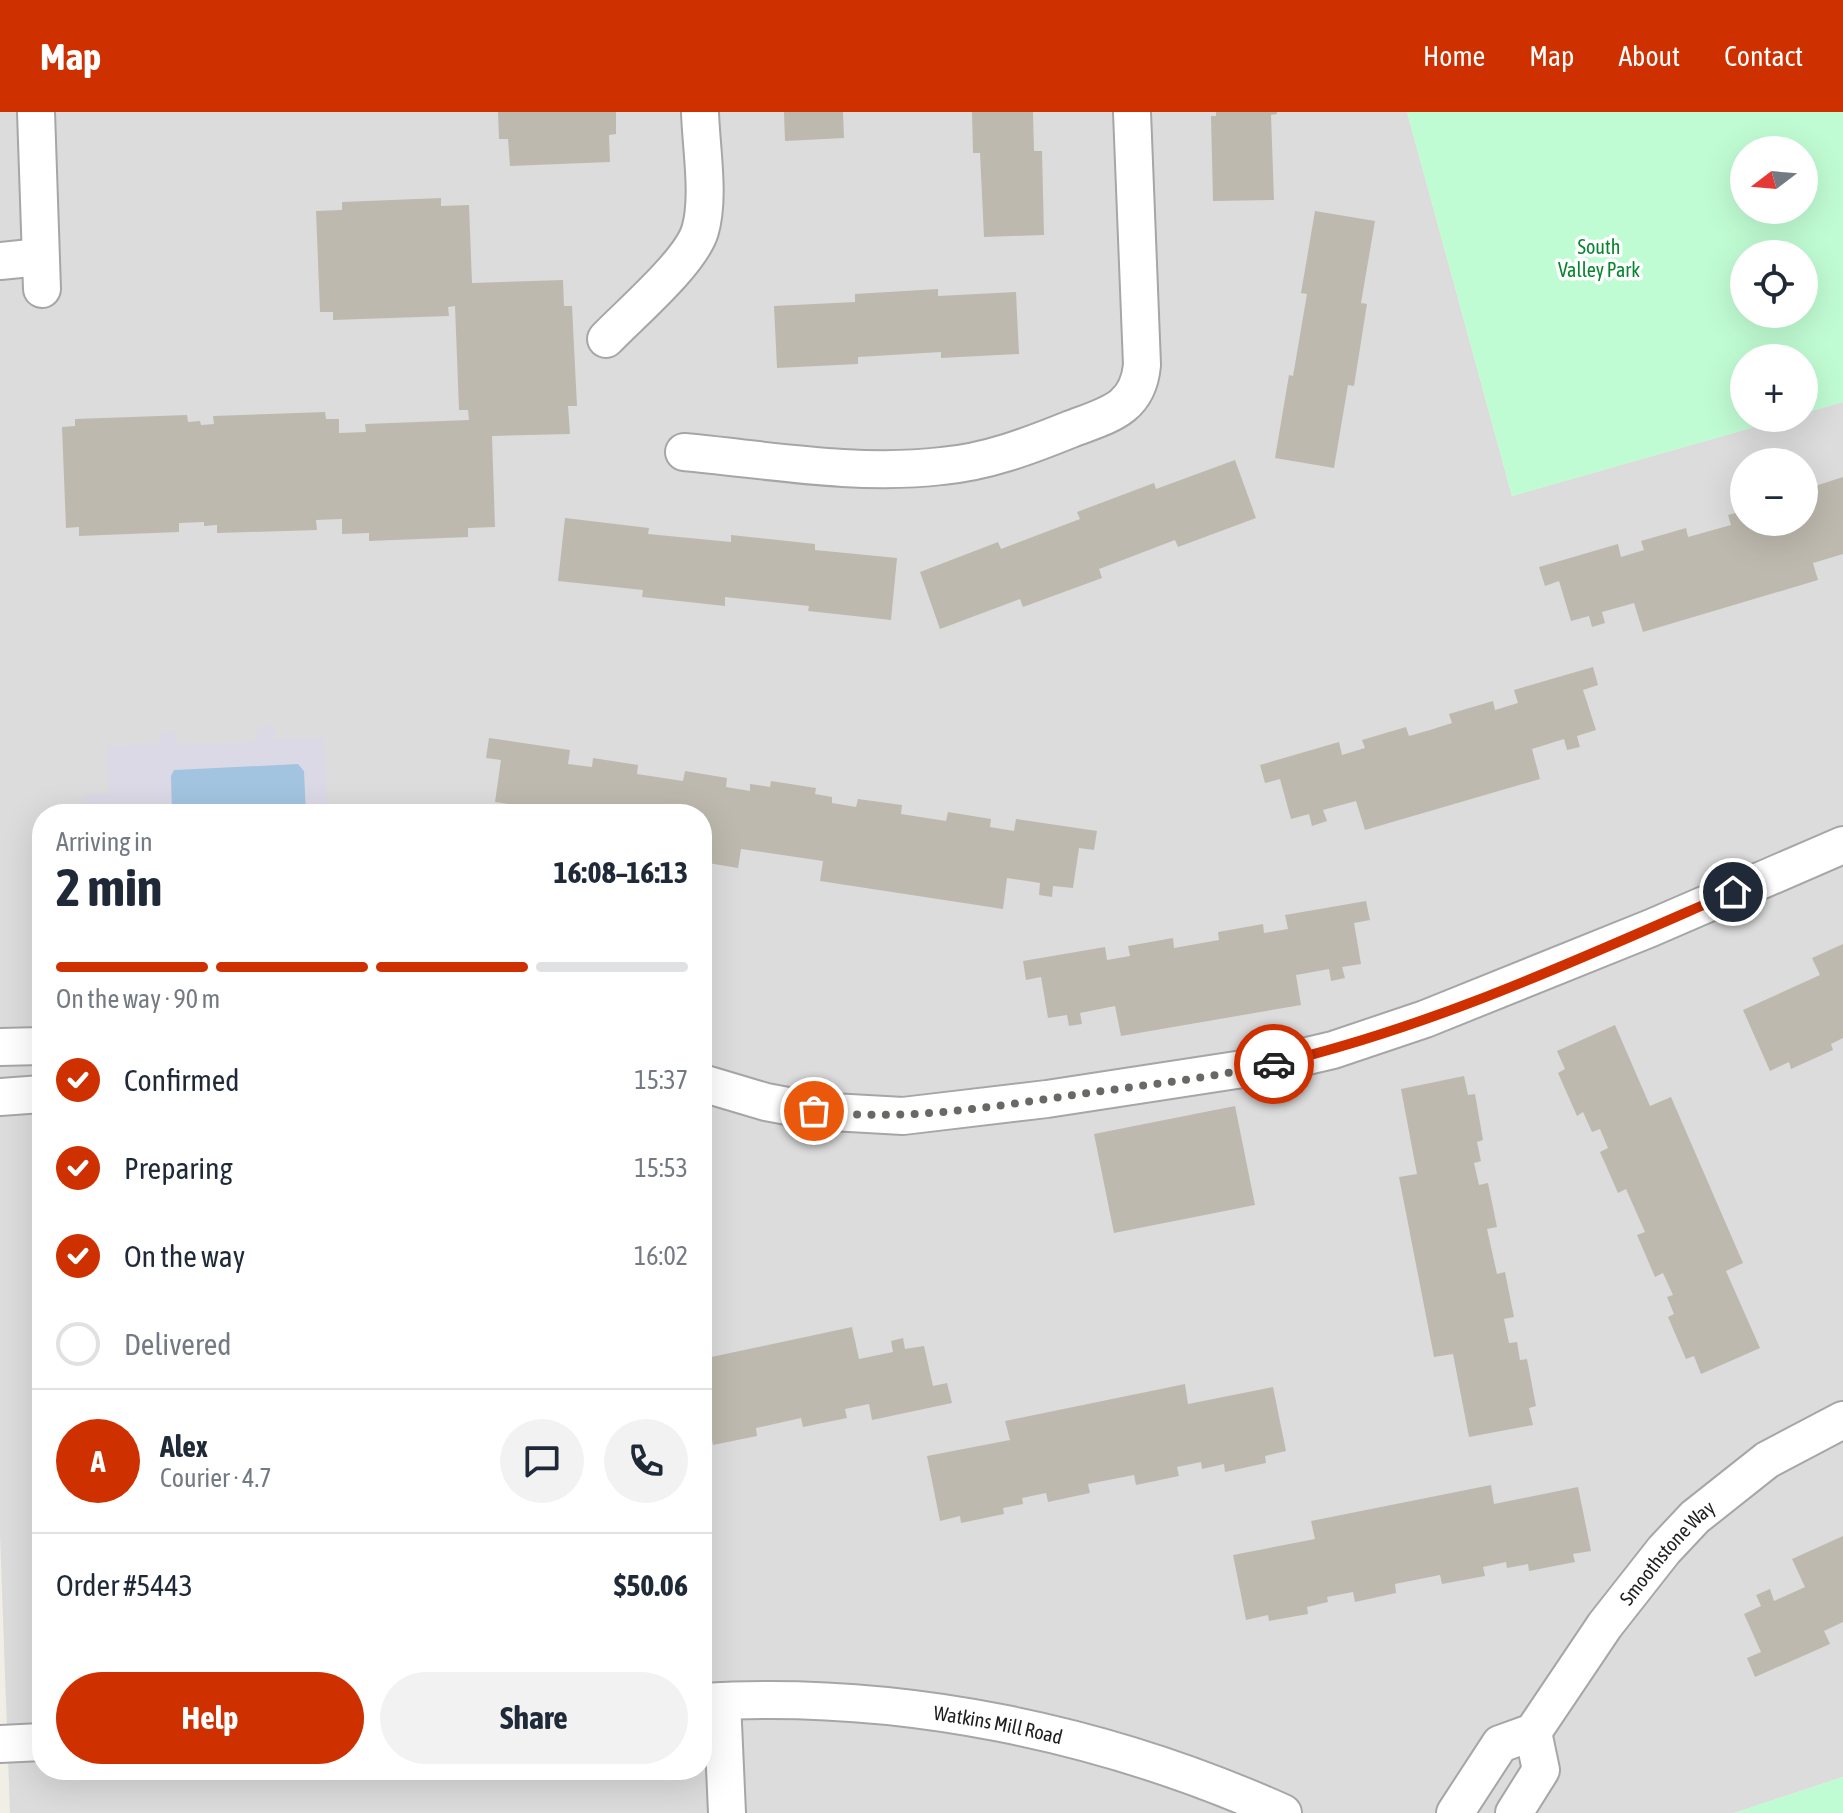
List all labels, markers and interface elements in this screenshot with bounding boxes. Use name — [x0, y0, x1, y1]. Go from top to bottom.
text: Map — [40, 35, 101, 78]
text: Home — [1423, 40, 1485, 72]
text: Map — [1529, 40, 1574, 72]
text: About — [1618, 40, 1680, 72]
text: Contact — [1724, 40, 1803, 72]
north arrow — [1730, 136, 1818, 224]
map controls — [1730, 136, 1818, 536]
park label: South Valley Park — [1558, 235, 1640, 281]
button: locate — [1730, 240, 1818, 328]
button: + — [1730, 344, 1818, 432]
button: − — [1730, 448, 1818, 536]
text: Arriving in — [56, 827, 153, 857]
text: 16:08–16:13 — [553, 855, 688, 889]
text: 2 min — [56, 857, 162, 917]
pin — [1699, 858, 1767, 926]
icon: home — [1711, 870, 1755, 914]
text: On the way · 90 m — [56, 984, 220, 1014]
courier — [1234, 1024, 1314, 1104]
icon: car — [1252, 1042, 1296, 1086]
icon: check — [56, 1058, 100, 1102]
text: Confirmed — [124, 1063, 239, 1097]
text: 15:37 — [634, 1065, 688, 1095]
pin — [780, 1077, 848, 1145]
icon: bag — [792, 1089, 836, 1133]
icon: check — [56, 1146, 100, 1190]
text: Preparing — [124, 1151, 233, 1185]
text: 15:53 — [634, 1153, 688, 1183]
icon: check — [56, 1234, 100, 1278]
text: On the way — [124, 1239, 245, 1273]
text: 16:02 — [634, 1241, 688, 1271]
text: Delivered — [124, 1327, 232, 1361]
button: chat — [500, 1419, 584, 1503]
button: phone — [604, 1419, 688, 1503]
text: Alex — [160, 1429, 208, 1463]
text: A — [91, 1444, 105, 1478]
text: Courier · 4.7 — [160, 1463, 271, 1493]
street label: Smoothstone Way — [1614, 1495, 1719, 1609]
text: Order #5443 — [56, 1568, 193, 1602]
text: $50.06 — [614, 1568, 688, 1602]
button: Help — [56, 1672, 364, 1764]
button: Share — [380, 1672, 688, 1764]
street label: Watkins Mill Road — [932, 1700, 1065, 1748]

